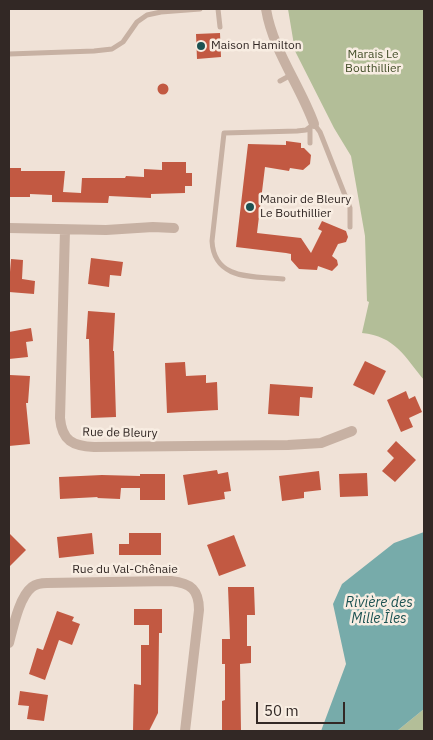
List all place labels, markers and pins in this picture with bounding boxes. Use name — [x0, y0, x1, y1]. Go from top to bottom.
place label: Maison Hamilton — [211, 39, 302, 53]
marker: Maison Hamilton — [195, 40, 207, 52]
place label: Manoir de Bleury Le Bouthillier — [260, 193, 351, 221]
marker: Manoir de Bleury Le Bouthillier — [244, 201, 256, 213]

